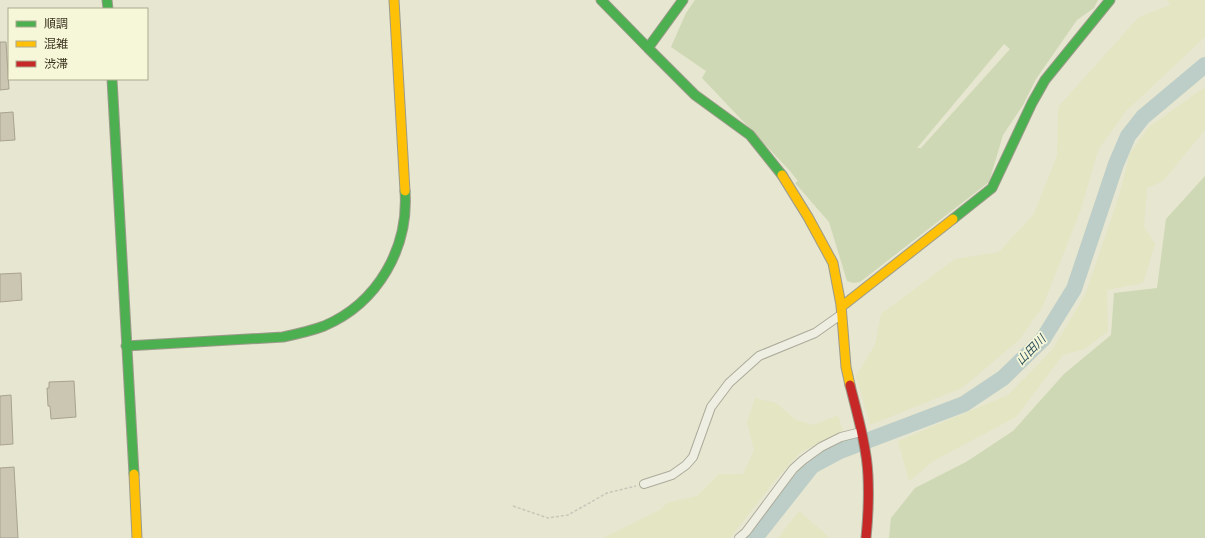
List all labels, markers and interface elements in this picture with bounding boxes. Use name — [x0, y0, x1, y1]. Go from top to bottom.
legend — [8, 8, 148, 80]
text: 順調 — [44, 15, 68, 32]
text: 混雑 — [44, 35, 68, 52]
text: 渋滞 — [44, 55, 68, 72]
water label: 山田川 — [1012, 329, 1051, 369]

